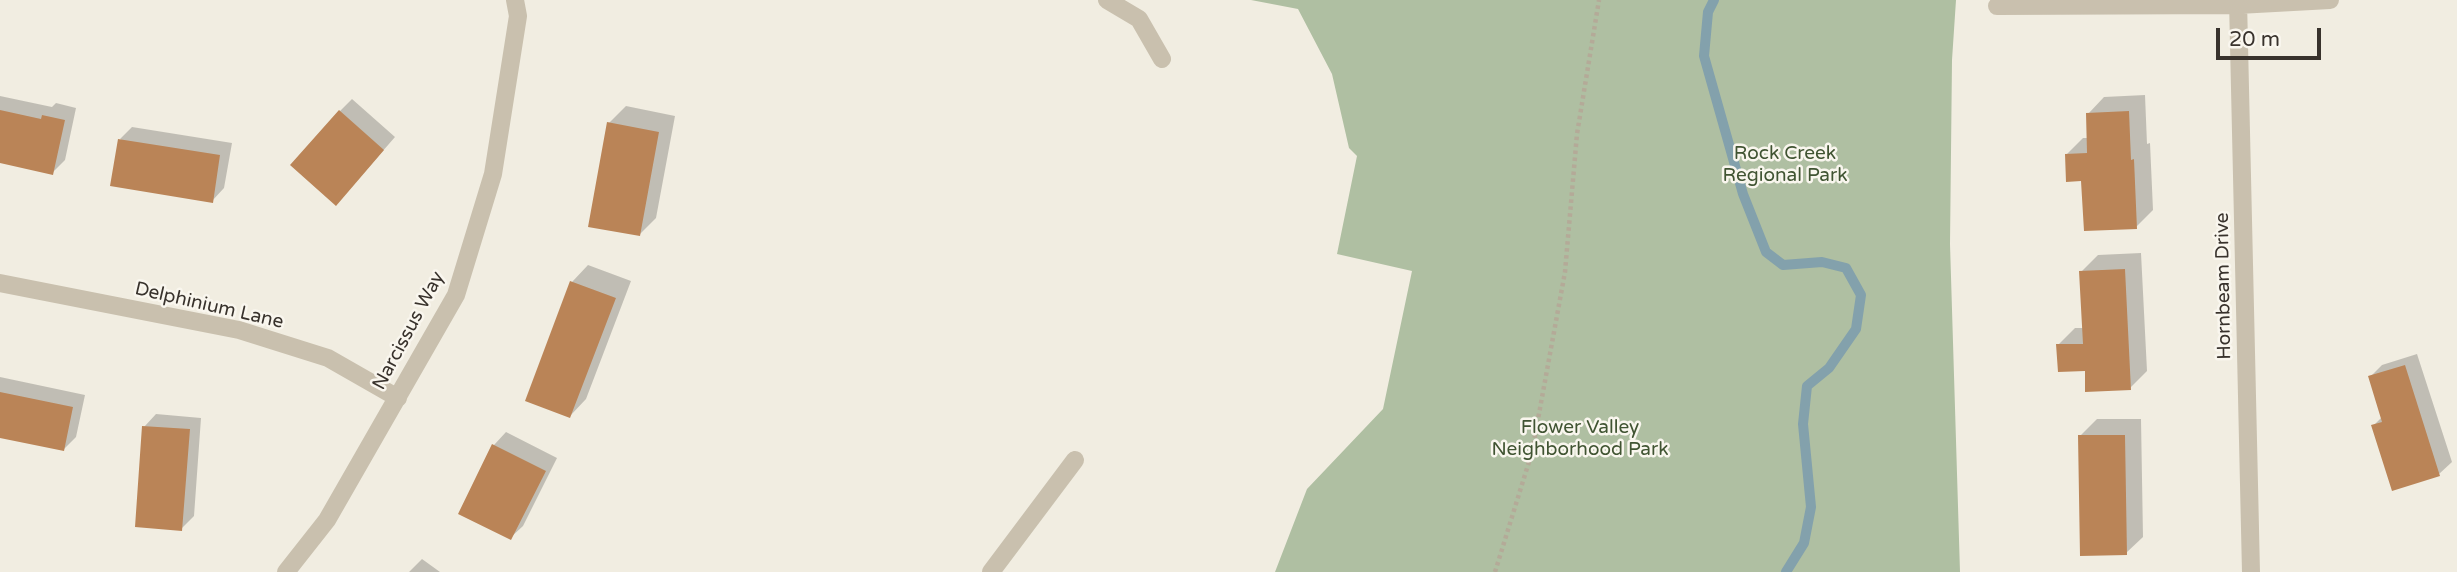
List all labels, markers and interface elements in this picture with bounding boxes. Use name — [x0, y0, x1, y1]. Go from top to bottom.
scale bar — [2219, 14, 2324, 58]
text: 20 m — [2229, 27, 2280, 52]
park label: Rock Creek Regional Park — [1722, 143, 1848, 187]
street label: Hornbeam Drive — [2211, 212, 2237, 360]
street label: Narcissus Way — [368, 268, 450, 394]
street label: Delphinium Lane — [132, 278, 286, 334]
park label: Flower Valley Neighborhood Park — [1491, 417, 1669, 461]

